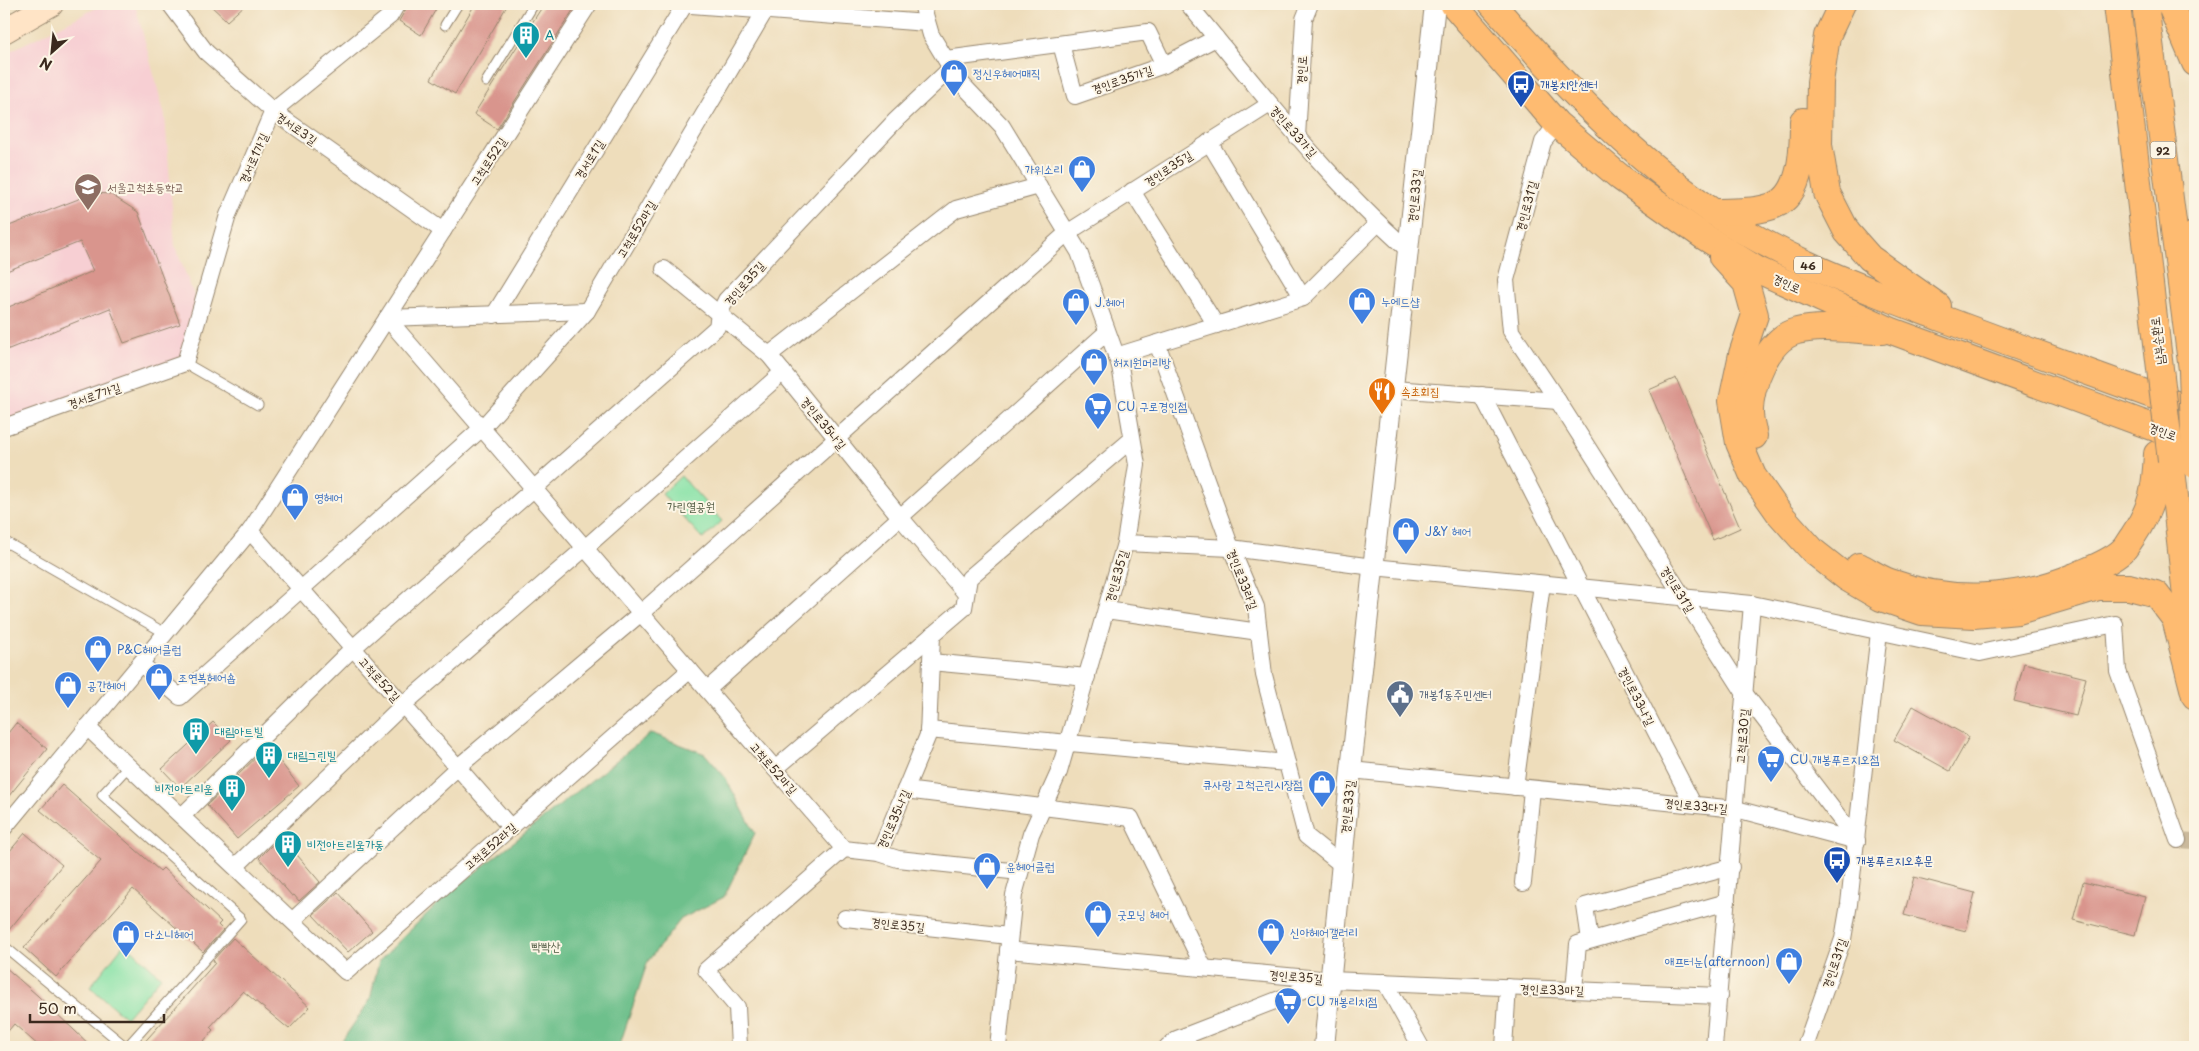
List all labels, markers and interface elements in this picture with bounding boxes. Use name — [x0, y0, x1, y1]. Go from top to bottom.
building icon: A — [511, 20, 541, 59]
place label: A — [545, 26, 554, 44]
north arrow — [28, 28, 78, 78]
text: N — [36, 52, 56, 76]
street label: 경인로 — [1291, 55, 1311, 85]
shop icon: 정신우헤어매직 — [939, 58, 969, 97]
street label: 경인로35가길 — [1089, 60, 1155, 98]
place label: 정신우헤어매직 — [973, 64, 1041, 82]
bus stop icon: 개봉치안센터 — [1506, 69, 1536, 108]
place label: 개봉치안센터 — [1540, 75, 1598, 93]
street label: 경인로33가길 — [1266, 101, 1322, 161]
street label: 경서로3길 — [273, 107, 322, 149]
street label: 경서로1가길 — [234, 130, 272, 186]
street label: 고척로52길 — [466, 133, 511, 189]
street label: 경서로1길 — [570, 135, 608, 182]
road number: 92 — [2150, 142, 2176, 158]
street label: 경인로35길 — [1140, 146, 1196, 190]
shop icon: 가위소리 — [1067, 154, 1097, 193]
place label: 가위소리 — [1024, 160, 1063, 178]
street label: 경인로33길 — [1402, 168, 1426, 224]
school or university icon: 서울고척초등학교 — [73, 172, 103, 211]
place label: 서울고척초등학교 — [107, 178, 184, 196]
street label: 경인로31길 — [1511, 178, 1542, 233]
street label: 고척로52마길 — [612, 197, 660, 261]
street label: 경인로35길 — [719, 256, 769, 309]
road number: 46 — [1794, 256, 1822, 274]
street label: 경인로 — [1770, 269, 1804, 297]
shop icon: 누에드샵 — [1347, 286, 1377, 325]
shop icon: J.헤어 — [1061, 287, 1091, 326]
place label: 누에드샵 — [1381, 292, 1420, 310]
place label: J.헤어 — [1095, 293, 1125, 311]
street label: 남부순환로 — [2145, 316, 2169, 366]
shop icon: 허지원머리방 — [1079, 347, 1109, 386]
place label: 허지원머리방 — [1113, 353, 1171, 371]
restaurant icon: 속초회집 — [1367, 376, 1397, 415]
street label: 경서로7가길 — [65, 377, 123, 412]
place label: 속초회집 — [1401, 382, 1440, 400]
supermarket icon: CU 구로경인점 — [1083, 391, 1113, 430]
street label: 경인로35나길 — [797, 393, 851, 454]
place label: CU 구로경인점 — [1117, 397, 1187, 415]
street label: 경인로 — [2146, 418, 2180, 444]
shop icon: 영헤어 — [280, 482, 310, 521]
place label: 영헤어 — [314, 488, 343, 506]
park label: 가린열공원 — [667, 497, 715, 515]
shop icon: J&Y 헤어 — [1391, 516, 1421, 555]
place label: J&Y 헤어 — [1425, 522, 1471, 540]
street label: 경인로33라길 — [1223, 546, 1263, 612]
street label: 경인로35길 — [1100, 547, 1132, 604]
street label: 경인로31길 — [1657, 562, 1700, 616]
shop icon: P&C헤어클럽 — [83, 634, 113, 673]
place label: P&C헤어클럽 — [117, 640, 181, 658]
street label: 고척로52길 — [355, 653, 405, 706]
shop icon: 조연복헤어숍 — [144, 662, 174, 701]
street label: 경인로33나길 — [1614, 663, 1660, 729]
place label: 조연복헤어숍 — [178, 668, 236, 686]
shop icon: 공간헤어 — [53, 670, 83, 709]
place label: 공간헤어 — [87, 676, 126, 694]
public building icon: 개봉1동주민센터 — [1385, 679, 1415, 718]
place label: 개봉1동주민센터 — [1419, 685, 1492, 703]
street label: 고척로30길 — [1731, 707, 1753, 764]
building icon: 대림아트빌 — [181, 716, 211, 755]
place label: 대림아트빌 — [215, 722, 264, 740]
street label: 고척로52마길 — [746, 738, 802, 798]
building icon: 대림그린빌 — [254, 740, 284, 779]
supermarket icon: CU 개봉푸르지오점 — [1756, 744, 1786, 783]
place label: 대림그린빌 — [288, 746, 337, 764]
place label: CU 개봉푸르지오점 — [1790, 750, 1880, 768]
shop icon: 큐사랑 고척근린시장점 — [1307, 769, 1337, 808]
building icon: 비전아트리움 — [217, 773, 247, 812]
place label: 큐사랑 고척근린시장점 — [1203, 775, 1303, 793]
place label: 비전아트리움 — [155, 779, 213, 797]
street label: 경인로33길 — [1335, 779, 1359, 835]
street label: 경인로35나길 — [872, 786, 914, 852]
street label: 경인로33다길 — [1663, 793, 1729, 817]
street label: 고척로52라길 — [460, 818, 520, 874]
building icon: 비전아트리움가동 — [273, 829, 303, 868]
place label: 비전아트리움가동 — [307, 835, 384, 853]
bus stop icon: 개봉푸르지오후문 — [1822, 845, 1852, 884]
shop icon: 윤헤어클럽 — [972, 851, 1002, 890]
place label: 개봉푸르지오후문 — [1856, 851, 1933, 869]
place label: 윤헤어클럽 — [1006, 857, 1054, 875]
shop icon: 굿모닝 헤어 — [1083, 899, 1113, 938]
place label: 굿모닝 헤어 — [1117, 905, 1169, 923]
street label: 경인로35길 — [870, 912, 926, 936]
shop icon: 신아헤어갤러리 — [1256, 917, 1286, 956]
shop icon: 다소니헤어 — [111, 919, 141, 958]
place label: 신아헤어갤러리 — [1290, 923, 1358, 941]
place label: 다소니헤어 — [145, 925, 193, 943]
street label: 경인로31길 — [1817, 935, 1851, 990]
park label: 빡빡산 — [532, 937, 561, 955]
shop icon: 애프터눈(afternoon) — [1774, 946, 1804, 985]
place label: 애프터눈(afternoon) — [1665, 952, 1770, 970]
street label: 경인로35길 — [1268, 965, 1324, 987]
street label: 경인로33마길 — [1520, 979, 1585, 999]
supermarket icon: CU 개봉리치점 — [1273, 986, 1303, 1025]
scale bar — [30, 991, 164, 1023]
place label: CU 개봉리치점 — [1307, 992, 1377, 1010]
text: 50 m — [38, 996, 77, 1019]

